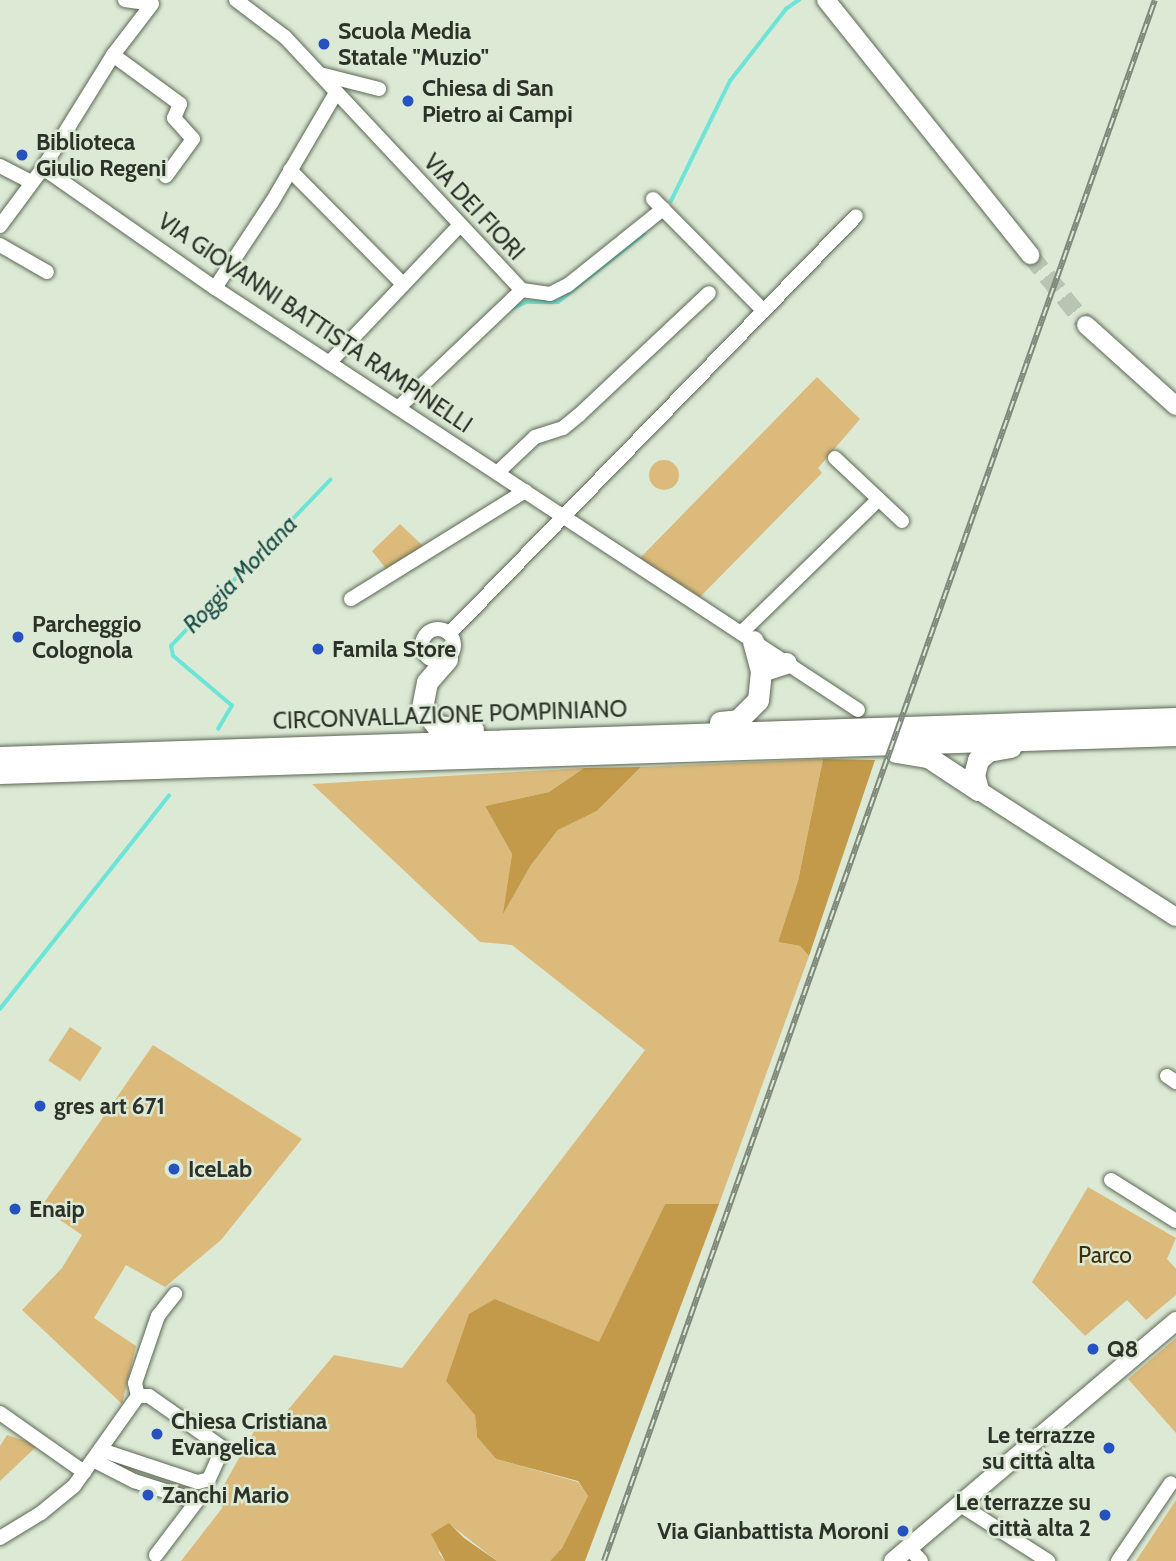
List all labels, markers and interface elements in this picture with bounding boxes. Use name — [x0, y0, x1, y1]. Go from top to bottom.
place label: Scuola Media Statale "Muzio" — [338, 17, 489, 71]
marker: Scuola Media Statale "Muzio" — [316, 36, 332, 52]
place label: Chiesa di San Pietro ai Campi — [422, 74, 573, 128]
marker: Chiesa di San Pietro ai Campi — [400, 93, 416, 109]
place label: Biblioteca Giulio Regeni — [36, 128, 166, 182]
marker: Biblioteca Giulio Regeni — [14, 147, 30, 163]
street label: VIA DEI FIORI — [418, 148, 530, 266]
street label: VIA GIOVANNI BATTISTA RAMPINELLI — [153, 207, 477, 439]
water label: Roggia Morlana — [177, 509, 303, 639]
place label: Parcheggio Colognola — [32, 610, 141, 664]
marker: Parcheggio Colognola — [10, 629, 26, 645]
place label: Famila Store — [332, 635, 456, 663]
marker: Famila Store — [310, 641, 326, 657]
street label: CIRCONVALLAZIONE POMPINIANO — [272, 695, 628, 735]
place label: gres art 671 — [54, 1092, 165, 1120]
marker: gres art 671 — [32, 1098, 48, 1114]
place label: IceLab — [188, 1155, 252, 1183]
marker: IceLab — [166, 1161, 182, 1177]
place label: Enaip — [29, 1195, 85, 1223]
marker: Enaip — [7, 1201, 23, 1217]
park label: Parco — [1078, 1241, 1132, 1269]
place label: Q8 — [1107, 1335, 1138, 1363]
marker: Q8 — [1085, 1341, 1101, 1357]
place label: Chiesa Cristiana Evangelica — [171, 1407, 327, 1461]
place label: Le terrazze su città alta — [982, 1421, 1095, 1475]
marker: Chiesa Cristiana Evangelica — [149, 1426, 165, 1442]
marker: Le terrazze su città alta — [1101, 1440, 1117, 1456]
place label: Zanchi Mario — [162, 1481, 289, 1509]
marker: Zanchi Mario — [140, 1487, 156, 1503]
place label: Le terrazze su città alta 2 — [955, 1488, 1091, 1542]
marker: Le terrazze su città alta 2 — [1097, 1507, 1113, 1523]
place label: Via Gianbattista Moroni — [657, 1517, 889, 1545]
marker: Via Gianbattista Moroni — [895, 1523, 911, 1539]

